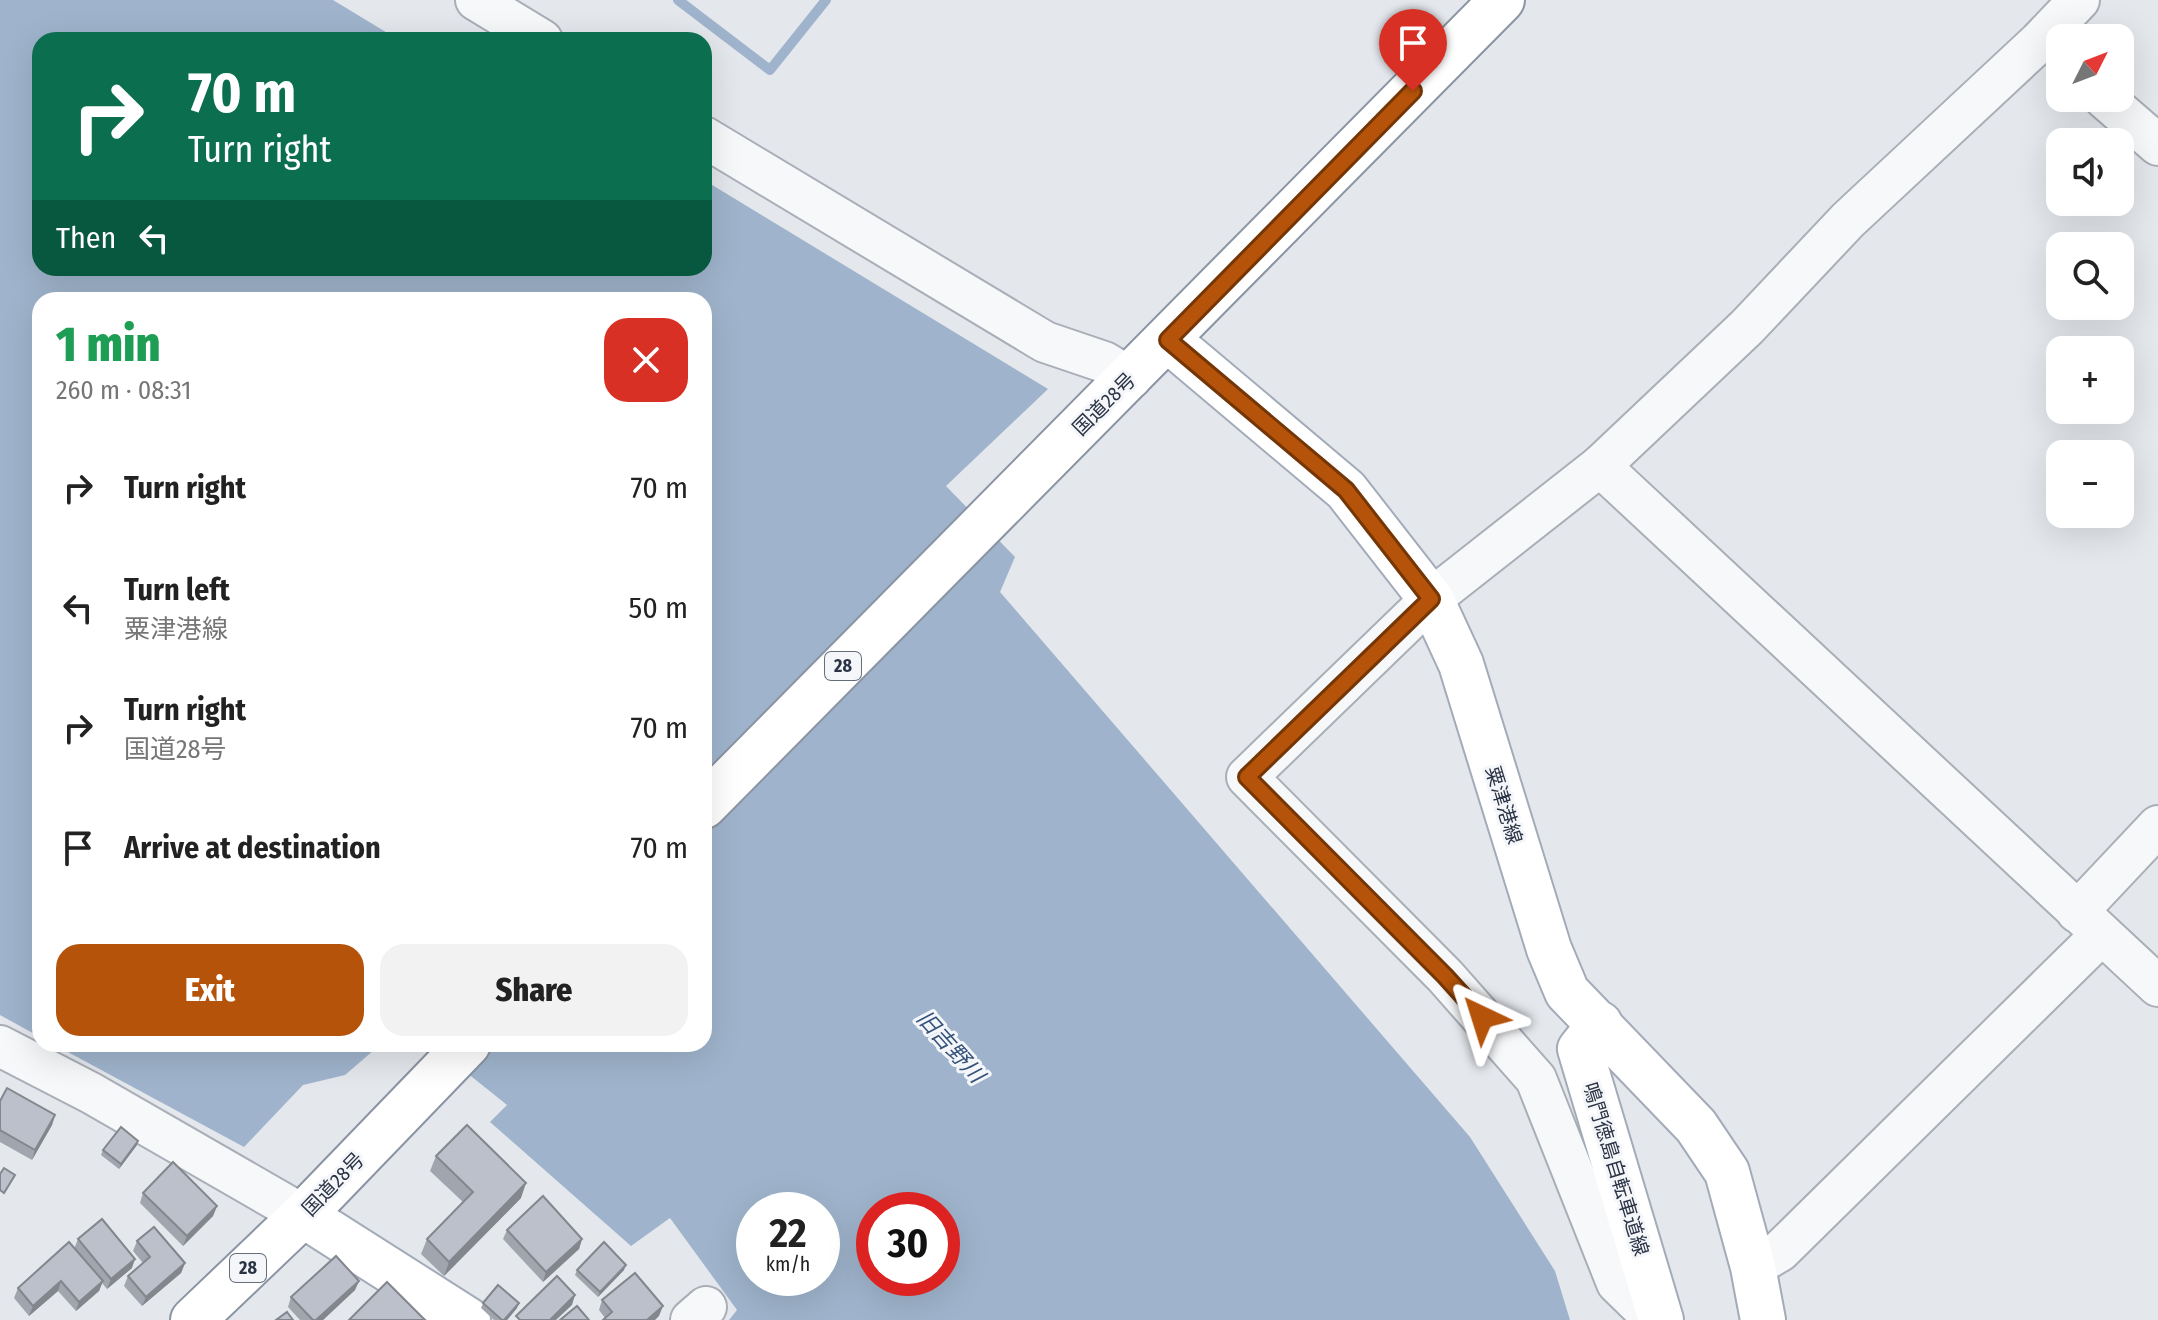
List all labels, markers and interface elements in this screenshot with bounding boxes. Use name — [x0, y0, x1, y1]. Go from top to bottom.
pin — [1379, 9, 1447, 91]
icon: arrive — [1391, 21, 1435, 65]
north arrow — [2046, 24, 2134, 112]
map controls — [2046, 24, 2134, 528]
text: 70 m — [188, 60, 296, 127]
icon: right — [56, 64, 160, 168]
text: Turn right — [188, 128, 331, 172]
button: sound — [2046, 128, 2134, 216]
icon: left — [132, 216, 176, 260]
text: Then — [56, 220, 116, 256]
button: search — [2046, 232, 2134, 320]
text: 1 min — [56, 316, 160, 374]
button: close — [604, 318, 688, 402]
button: + — [2046, 336, 2134, 424]
street label: 国道28号 — [1068, 368, 1140, 440]
text: 260 m · 08:31 — [56, 375, 191, 406]
button: − — [2046, 440, 2134, 528]
icon: right — [56, 466, 100, 510]
text: Turn right — [124, 470, 246, 506]
text: 70 m — [630, 470, 688, 506]
text: Turn left — [124, 572, 230, 608]
icon: left — [56, 586, 100, 630]
text: 50 m — [628, 590, 688, 626]
text: 粟津港線 — [124, 614, 228, 645]
road number: 28 — [825, 652, 861, 680]
text: Turn right — [124, 692, 246, 728]
icon: right — [56, 706, 100, 750]
text: 70 m — [630, 710, 688, 746]
text: 国道28号 — [124, 734, 226, 765]
street label: 粟津港線 — [1481, 763, 1527, 847]
icon: arrive — [56, 826, 100, 870]
text: Arrive at destination — [124, 830, 381, 866]
text: 70 m — [630, 830, 688, 866]
button: Exit — [56, 944, 364, 1036]
button: Share — [380, 944, 688, 1036]
position arrow — [1440, 975, 1524, 1059]
water label: 旧吉野川 — [911, 1005, 991, 1090]
street label: 鳴門徳島自転車道線 — [1578, 1079, 1654, 1259]
street label: 国道28号 — [297, 1147, 369, 1221]
speed limit sign: 30 — [856, 1192, 960, 1296]
text: 22 — [769, 1210, 807, 1258]
text: km/h — [766, 1252, 810, 1276]
road number: 28 — [230, 1254, 266, 1282]

